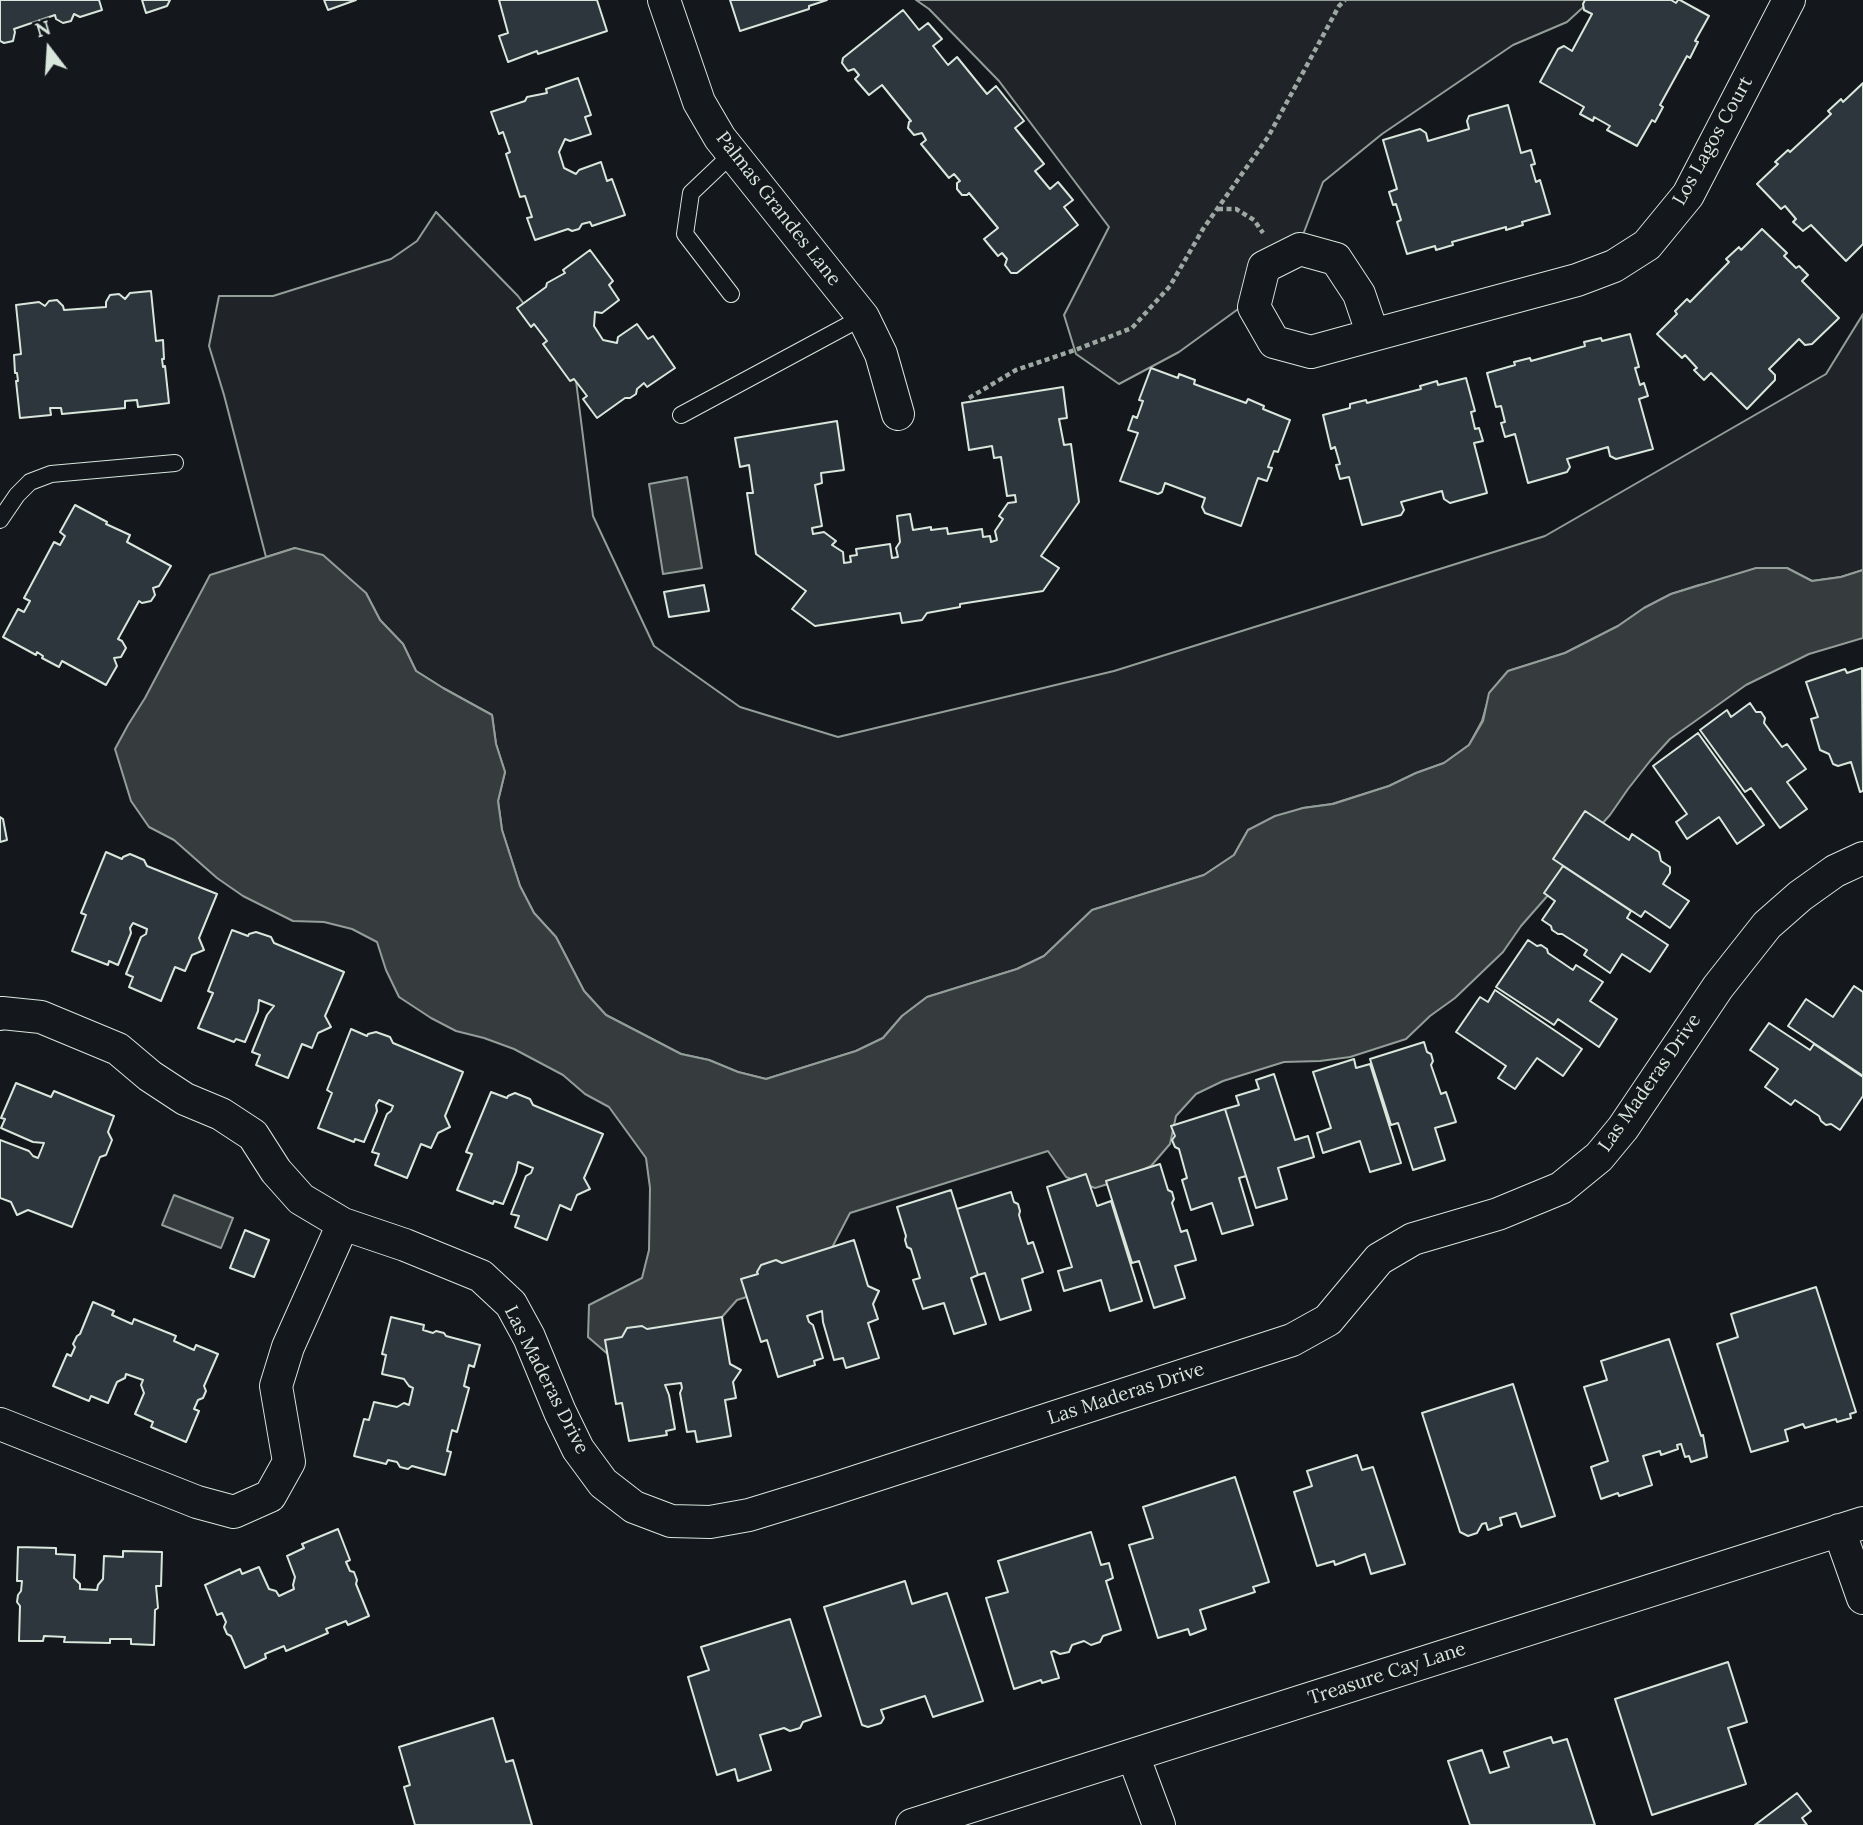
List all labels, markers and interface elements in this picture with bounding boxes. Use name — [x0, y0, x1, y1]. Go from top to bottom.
north arrow — [14, 14, 84, 84]
text: N — [32, 15, 53, 43]
street label: Los Lagos Court — [1668, 73, 1758, 209]
street label: Palmas Grandes Lane — [711, 127, 845, 291]
street label: Las Maderas Drive — [1594, 1010, 1706, 1156]
street label: Las Maderas Drive — [499, 1302, 593, 1458]
street label: Las Maderas Drive — [1045, 1358, 1207, 1430]
street label: Treasure Cay Lane — [1305, 1638, 1469, 1710]

